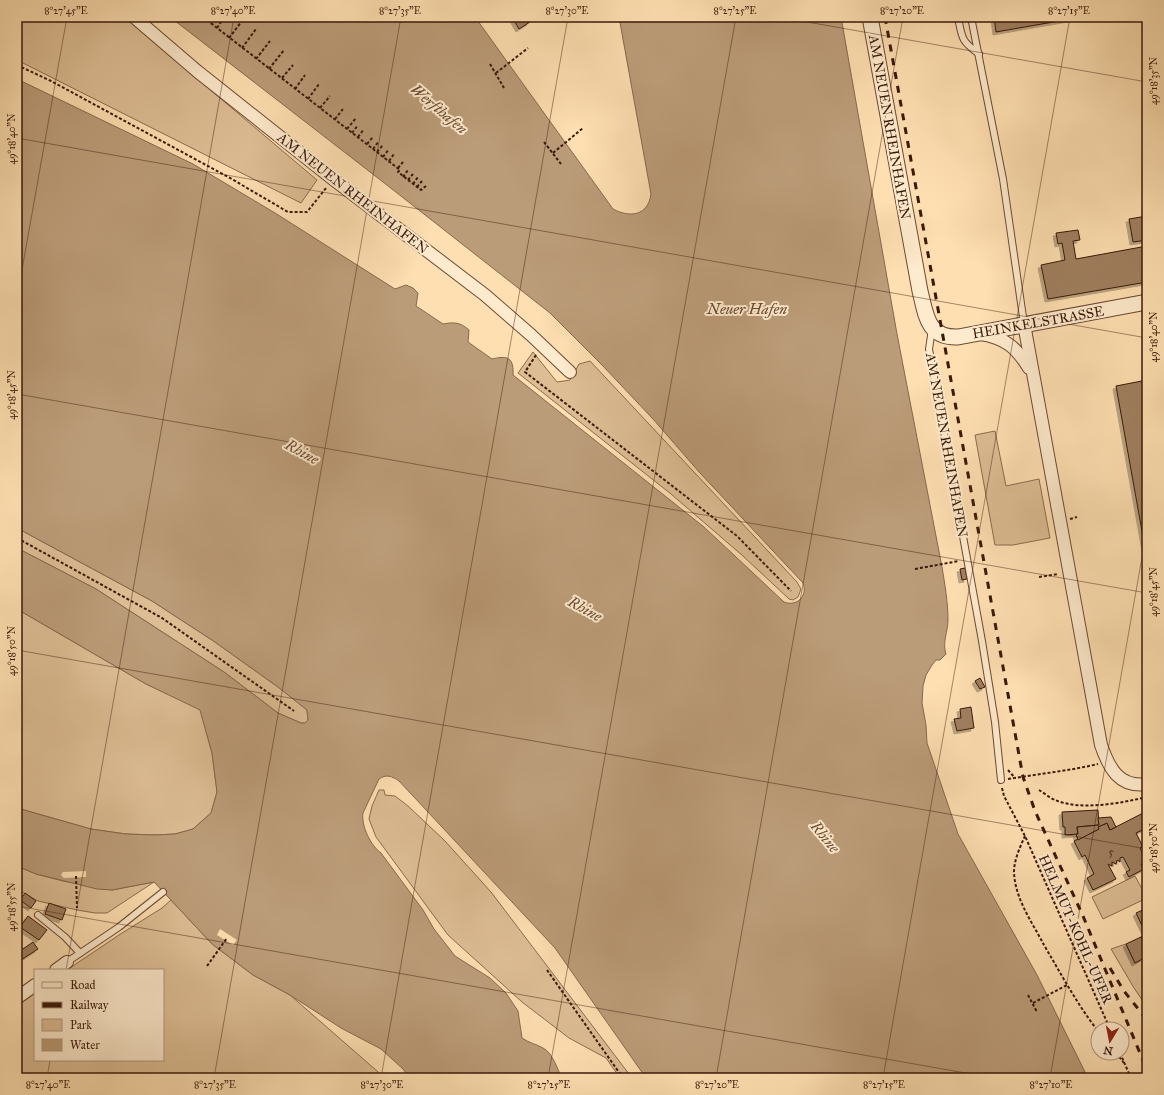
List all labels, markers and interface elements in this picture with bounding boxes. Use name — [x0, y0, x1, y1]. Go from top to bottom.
text: 8°27'45"E — [44, 5, 88, 17]
text: 8°27'40"E — [211, 5, 255, 17]
text: 8°27'35"E — [379, 5, 421, 17]
text: 8°27'30"E — [545, 5, 589, 17]
text: 8°27'25"E — [714, 5, 756, 17]
text: 8°27'20"E — [880, 5, 924, 17]
text: 8°27'15"E — [1048, 5, 1090, 17]
street label: AM NEUEN RHEINHAFEN — [865, 33, 914, 221]
text: 49°18'35"N — [1148, 56, 1160, 105]
water label: Werfthafen — [407, 80, 471, 138]
text: 49°18'40"N — [6, 113, 18, 164]
street label: AM NEUEN RHEINHAFEN — [273, 128, 432, 258]
water label: Neuer Hafen — [706, 300, 787, 318]
street label: HEINKELSTRASSE — [971, 303, 1105, 342]
text: 49°18'40"N — [1148, 311, 1160, 362]
street label: AM NEUEN RHEINHAFEN — [922, 351, 971, 539]
text: 49°18'45"N — [6, 370, 18, 420]
water label: Rhine — [281, 435, 322, 469]
text: 49°18'45"N — [1148, 567, 1160, 617]
water label: Rhine — [564, 592, 605, 626]
text: 49°18'50"N — [6, 626, 18, 676]
water label: Rhine — [806, 817, 843, 857]
text: 49°18'50"N — [1148, 823, 1160, 873]
house number: 5 — [1108, 845, 1114, 859]
street label: HELMUT-KOHL-UFER — [1035, 852, 1117, 1008]
text: 49°18'55"N — [6, 882, 18, 931]
legend — [34, 969, 164, 1061]
text: Road — [70, 978, 96, 992]
text: Railway — [70, 998, 109, 1012]
text: Park — [70, 1018, 92, 1032]
north arrow — [1090, 1021, 1130, 1061]
text: Water — [70, 1038, 100, 1052]
text: N — [1102, 1043, 1114, 1058]
text: 8°27'40"E — [26, 1079, 70, 1091]
text: 8°27'35"E — [194, 1079, 236, 1091]
text: 8°27'30"E — [360, 1079, 404, 1091]
text: 8°27'25"E — [528, 1079, 570, 1091]
text: 8°27'20"E — [695, 1079, 739, 1091]
text: 8°27'15"E — [863, 1079, 905, 1091]
text: 8°27'10"E — [1030, 1079, 1072, 1091]

